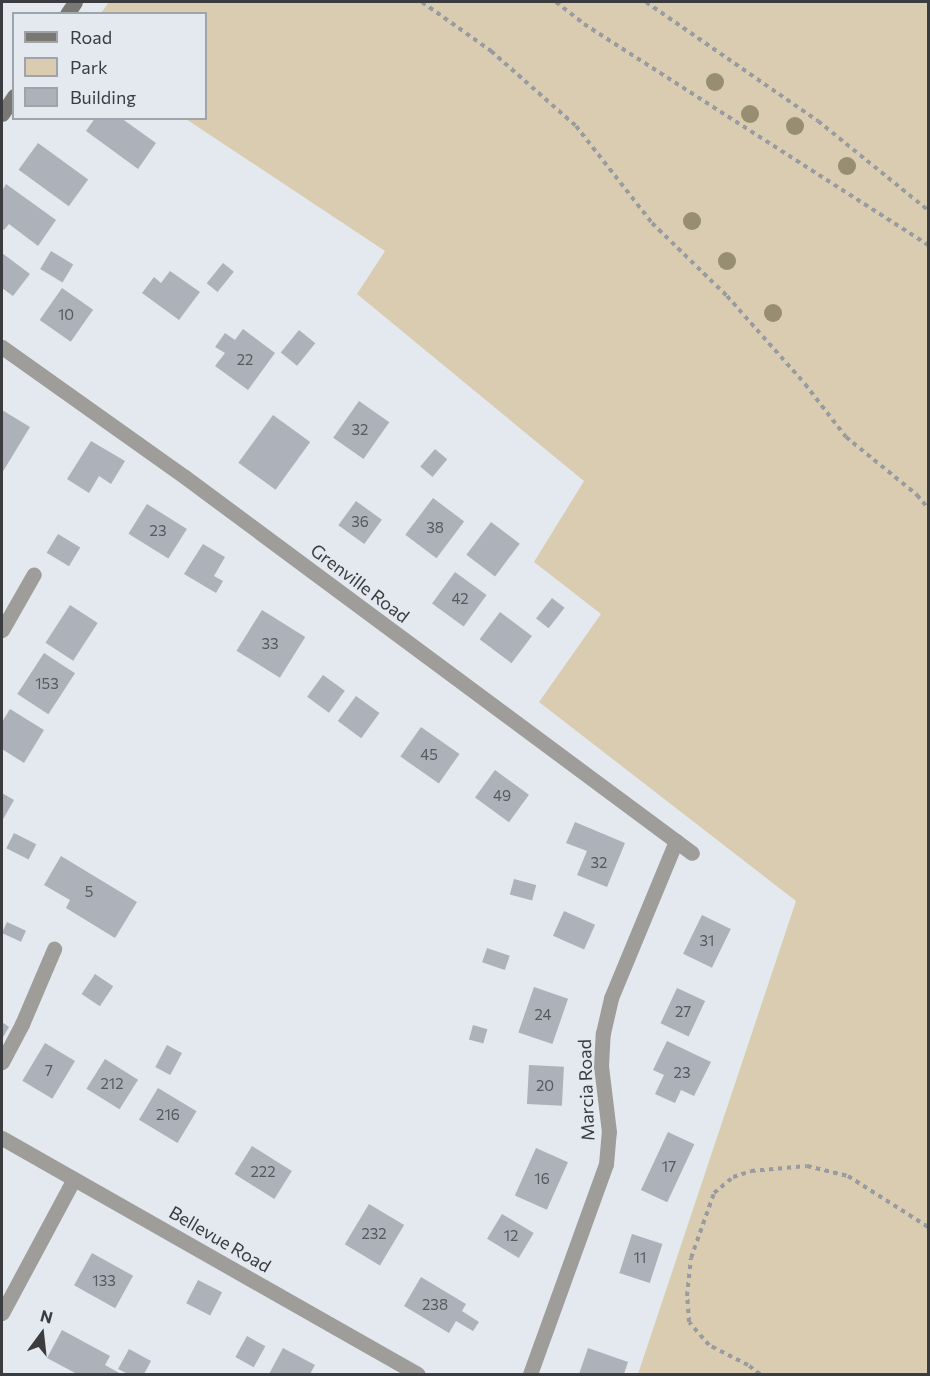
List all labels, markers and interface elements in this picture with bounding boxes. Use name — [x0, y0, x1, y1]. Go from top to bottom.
legend — [12, 12, 207, 120]
text: Road — [70, 26, 112, 48]
text: Park — [70, 56, 108, 78]
text: Building — [70, 86, 136, 108]
house number: 10 — [58, 306, 74, 324]
house number: 22 — [237, 351, 253, 369]
house number: 32 — [352, 421, 368, 439]
house number: 36 — [351, 513, 369, 531]
house number: 38 — [426, 519, 444, 537]
house number: 23 — [150, 522, 166, 540]
street label: Grenville Road — [307, 539, 413, 627]
house number: 42 — [451, 590, 469, 608]
house number: 33 — [261, 635, 279, 653]
house number: 153 — [35, 675, 59, 693]
house number: 45 — [420, 746, 438, 764]
house number: 49 — [493, 787, 511, 805]
house number: 32 — [591, 854, 607, 872]
house number: 5 — [85, 883, 93, 901]
house number: 31 — [700, 932, 714, 950]
house number: 27 — [675, 1003, 691, 1021]
house number: 24 — [534, 1006, 552, 1024]
street label: Marcia Road — [573, 1039, 599, 1141]
house number: 7 — [45, 1062, 53, 1080]
house number: 23 — [674, 1064, 690, 1082]
house number: 212 — [100, 1075, 124, 1093]
house number: 20 — [536, 1077, 554, 1095]
house number: 216 — [156, 1106, 180, 1124]
house number: 17 — [662, 1158, 676, 1176]
house number: 222 — [251, 1163, 275, 1181]
house number: 16 — [534, 1170, 550, 1188]
street label: Bellevue Road — [165, 1201, 275, 1277]
house number: 232 — [361, 1225, 387, 1243]
house number: 12 — [504, 1227, 518, 1245]
house number: 11 — [634, 1249, 646, 1267]
house number: 133 — [92, 1272, 116, 1290]
house number: 238 — [422, 1296, 448, 1314]
north arrow — [12, 1304, 72, 1364]
text: N — [39, 1305, 55, 1327]

